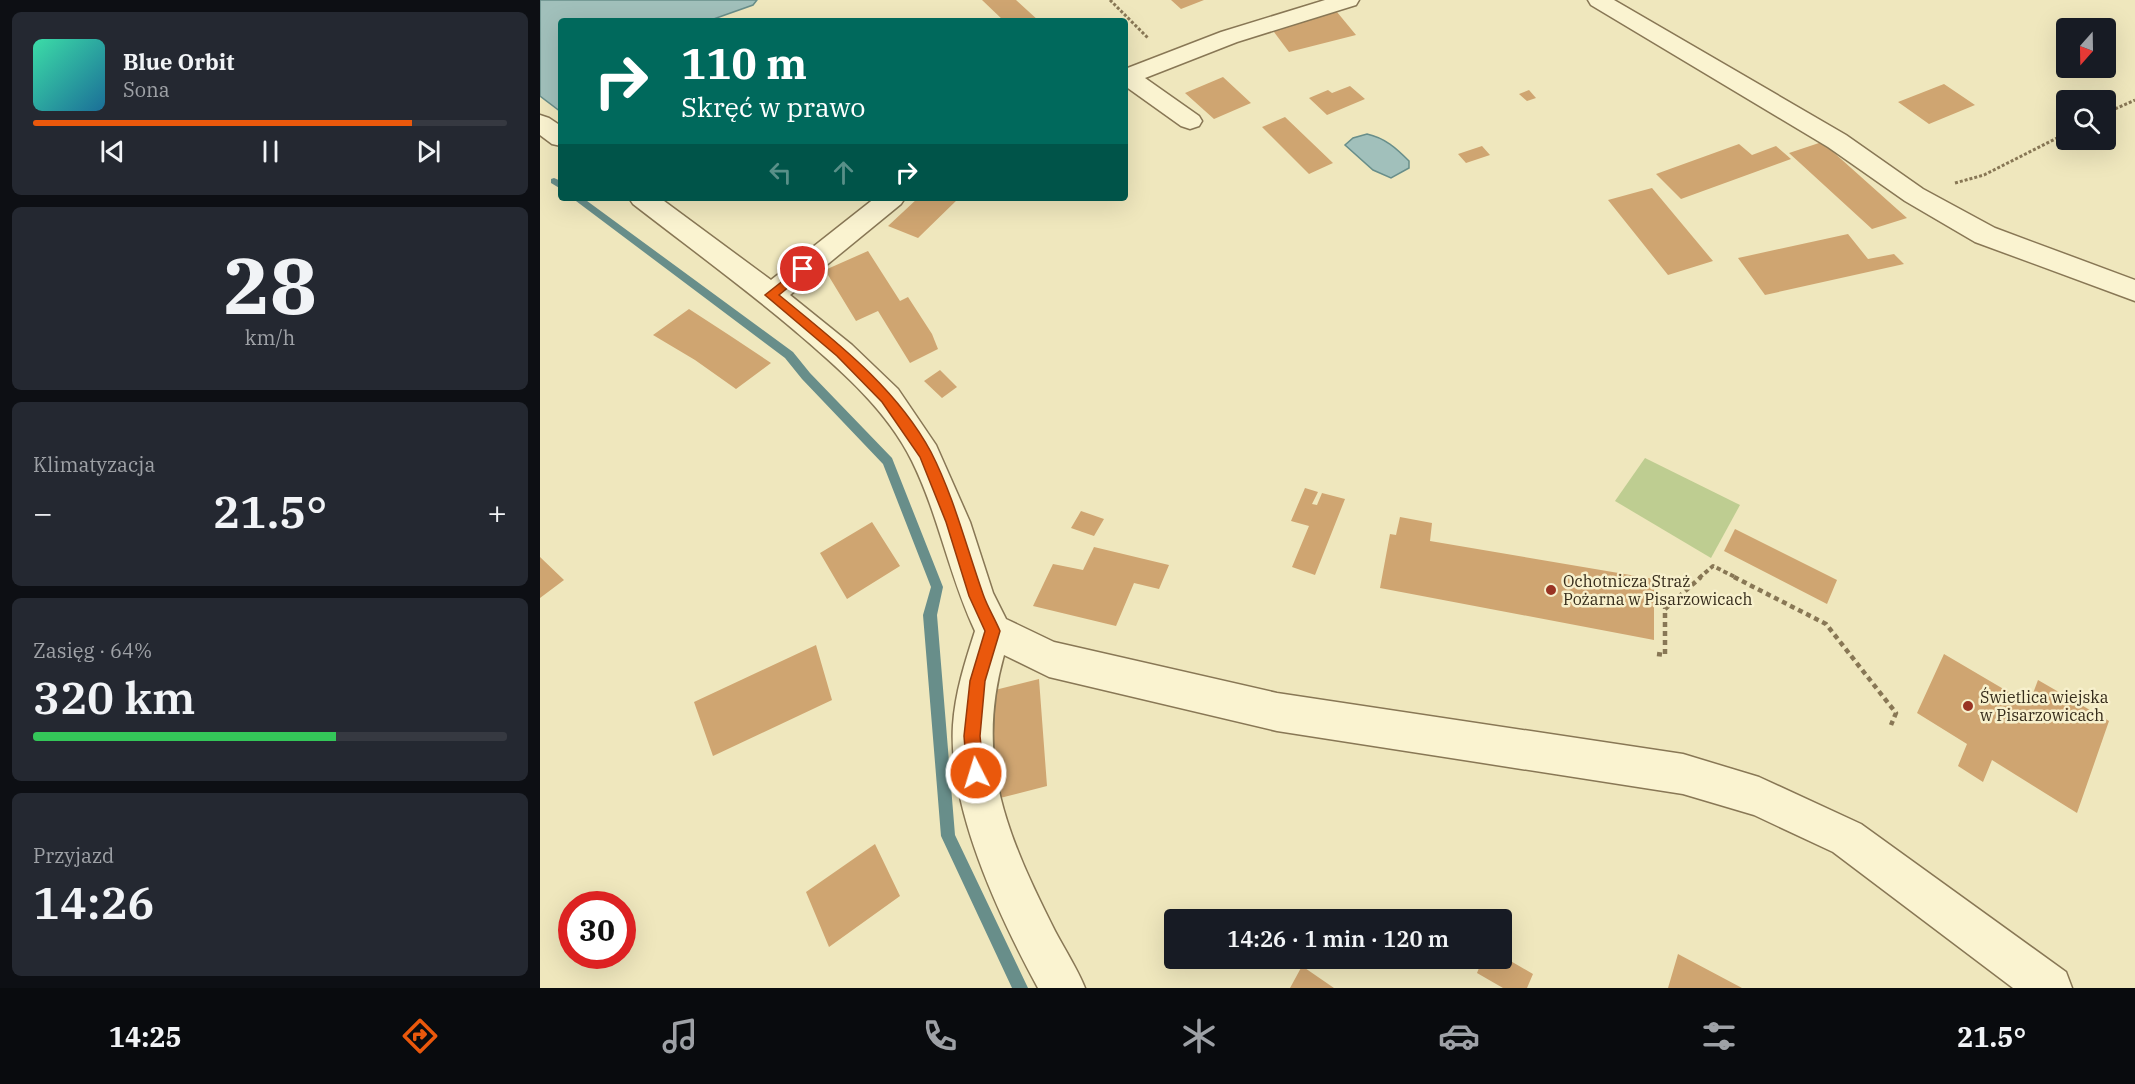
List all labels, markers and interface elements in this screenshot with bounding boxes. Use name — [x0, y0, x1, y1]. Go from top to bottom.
north arrow — [2056, 18, 2116, 78]
map controls — [2056, 18, 2116, 150]
text: 110 m — [681, 36, 807, 91]
icon: right — [582, 42, 660, 120]
text: Blue Orbit — [123, 47, 234, 76]
text: Sona — [123, 76, 170, 103]
text: Skręć w prawo — [681, 89, 866, 124]
button: search — [2056, 90, 2116, 150]
icon: previous — [96, 135, 129, 168]
icon: pause — [254, 135, 287, 168]
icon: next — [412, 135, 445, 168]
icon: left — [764, 156, 797, 189]
icon: ahead — [827, 156, 860, 189]
icon: right — [890, 156, 923, 189]
text: 28 — [223, 234, 317, 335]
pin — [777, 243, 828, 294]
icon: arrive — [786, 252, 819, 285]
text: km/h — [245, 324, 295, 351]
text: Klimatyzacja — [33, 451, 155, 478]
text: 21.5° — [213, 482, 327, 540]
text: − — [33, 491, 53, 534]
text: + — [487, 491, 507, 534]
place label: Ochotnicza Straż Pożarna w Pisarzowicach — [1563, 571, 1753, 609]
marker: Ochotnicza Straż Pożarna w Pisarzowicach — [1544, 583, 1558, 597]
text: Zasięg · 64% — [33, 637, 152, 664]
text: 320 km — [33, 668, 195, 726]
place label: Świetlica wiejska w Pisarzowicach — [1980, 686, 2109, 725]
marker: Świetlica wiejska w Pisarzowicach — [1961, 699, 1975, 713]
position arrow — [944, 741, 1008, 805]
text: Przyjazd — [33, 842, 114, 869]
text: 14:26 — [33, 873, 154, 931]
speed limit sign: 30 — [558, 891, 636, 969]
text: 14:26 · 1 min · 120 m — [1227, 924, 1449, 953]
icon: directions — [399, 1015, 441, 1057]
icon: music — [659, 1015, 701, 1057]
icon: phone — [919, 1015, 961, 1057]
icon: climate — [1178, 1015, 1220, 1057]
icon: car — [1438, 1015, 1480, 1057]
icon: filters — [1698, 1015, 1740, 1057]
text: 14:25 — [109, 1019, 182, 1054]
text: 21.5° — [1957, 1019, 2026, 1054]

